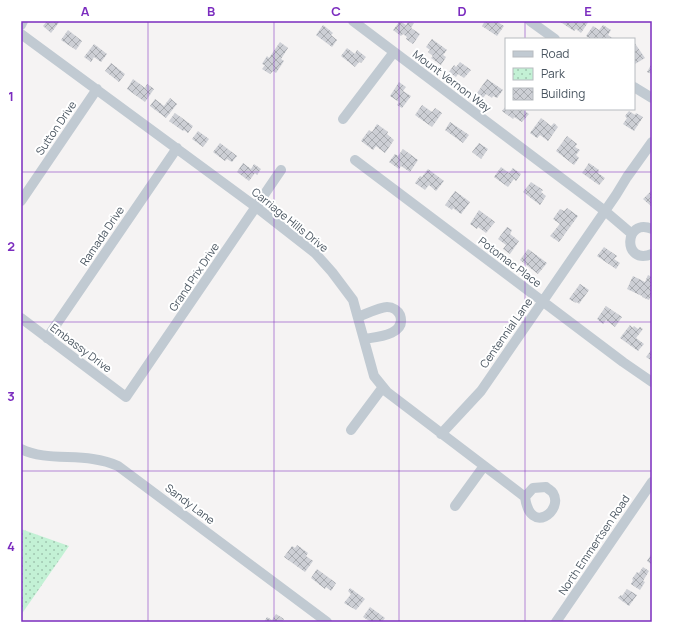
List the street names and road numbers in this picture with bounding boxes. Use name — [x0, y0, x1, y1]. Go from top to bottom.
street label: Mount Vernon Way — [410, 46, 495, 115]
street label: Sutton Drive — [32, 97, 80, 158]
street label: Carriage Hills Drive — [249, 184, 332, 256]
street label: Ramada Drive — [76, 202, 127, 269]
street label: Potomac Place — [476, 233, 545, 291]
street label: Grand Prix Drive — [165, 239, 222, 314]
street label: Centennial Lane — [476, 294, 536, 371]
street label: Embassy Drive — [48, 320, 116, 376]
street label: Sandy Lane — [162, 480, 219, 528]
street label: North Emmertsen Road — [554, 492, 633, 598]

